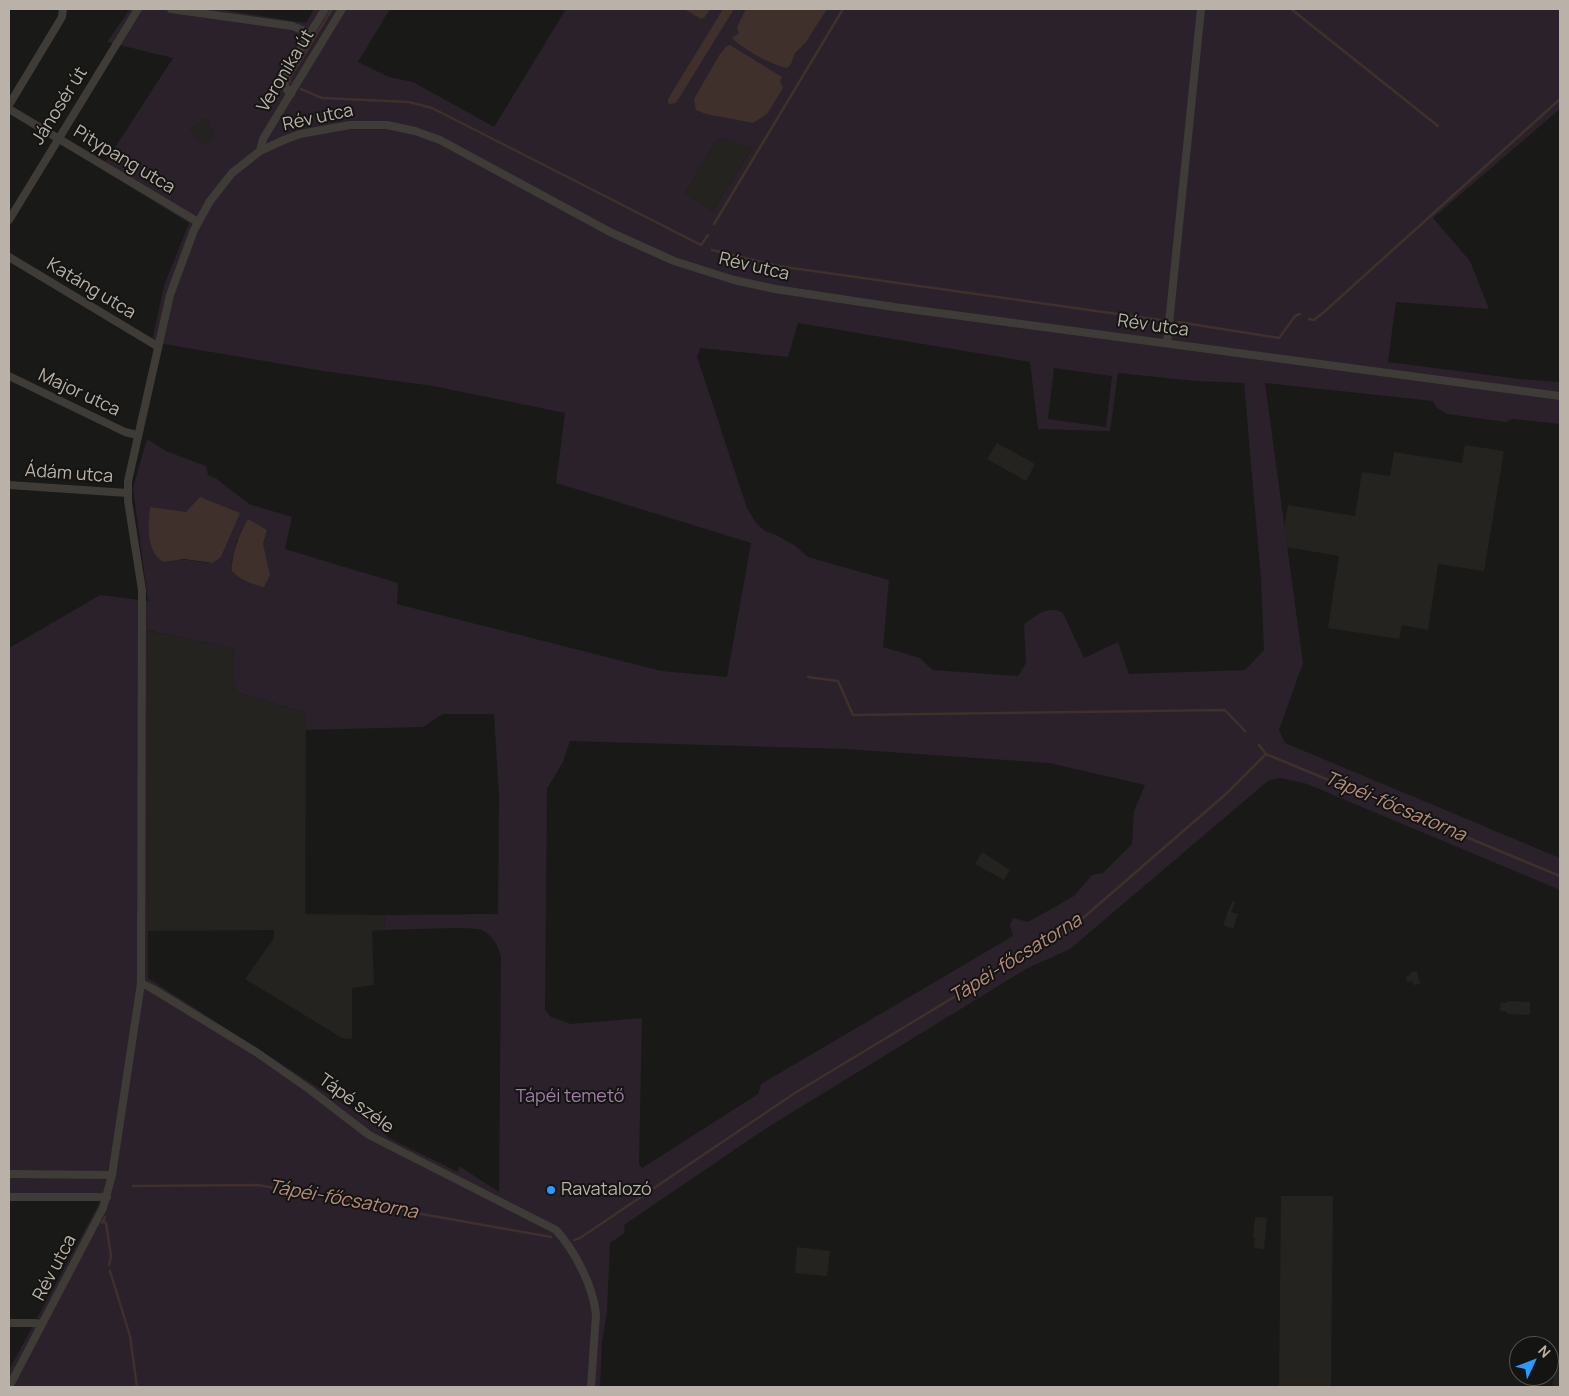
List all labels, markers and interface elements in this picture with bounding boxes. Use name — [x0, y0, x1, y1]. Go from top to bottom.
street label: Veronika út — [253, 26, 319, 116]
street label: Jánosér út — [28, 63, 92, 149]
street label: Rév utca — [281, 100, 355, 136]
street label: Pitypang utca — [69, 121, 179, 199]
street label: Rév utca — [717, 248, 791, 286]
street label: Katáng utca — [42, 254, 140, 324]
street label: Rév utca — [1116, 310, 1190, 342]
street label: Major utca — [35, 365, 123, 421]
street label: Ádám utca — [24, 460, 114, 488]
water label: Tápéi-főcsatorna — [1321, 767, 1469, 847]
water label: Tápéi-főcsatorna — [946, 909, 1086, 1009]
street label: Tápé széle — [314, 1069, 398, 1139]
park label: Tápéi temető — [516, 1086, 624, 1108]
water label: Tápéi-főcsatorna — [267, 1176, 419, 1224]
place label: Ravatalozó — [561, 1179, 652, 1201]
marker: Ravatalozó — [545, 1184, 557, 1196]
street label: Rév utca — [29, 1231, 81, 1305]
north arrow — [1509, 1336, 1559, 1386]
text: N — [1534, 1341, 1555, 1361]

